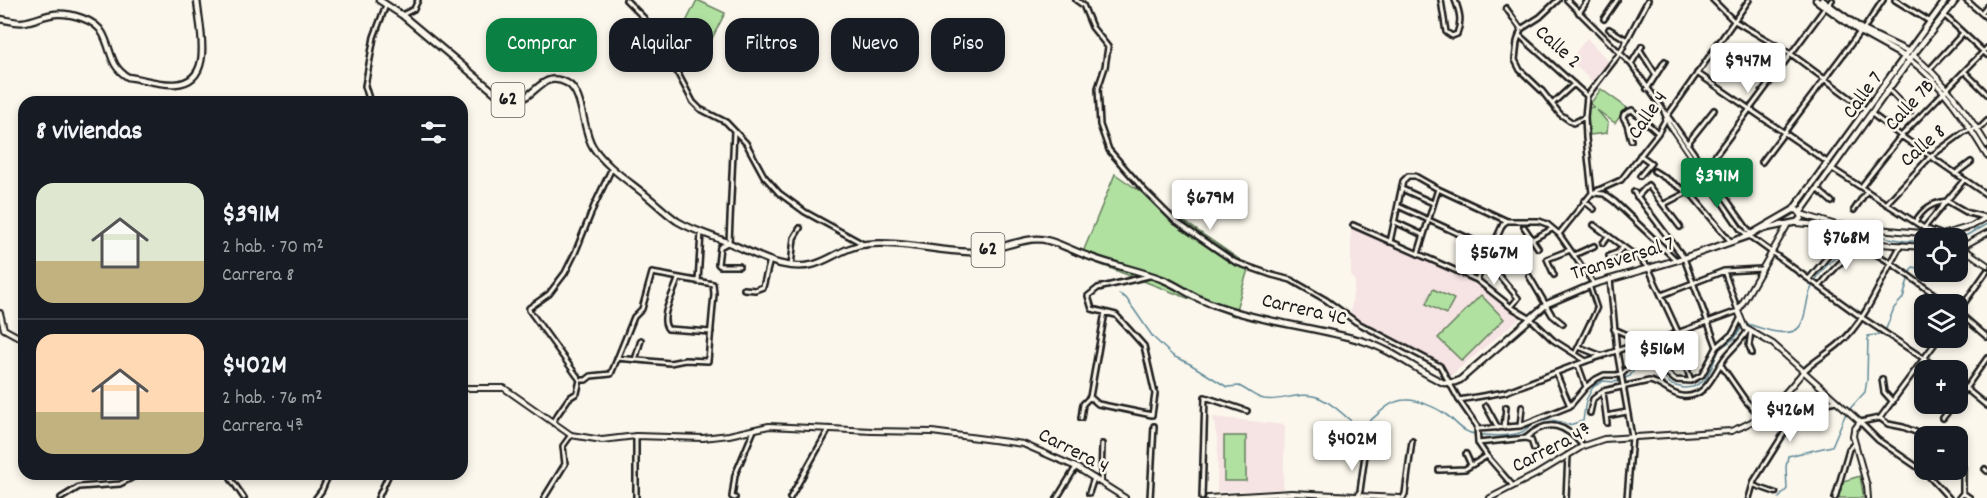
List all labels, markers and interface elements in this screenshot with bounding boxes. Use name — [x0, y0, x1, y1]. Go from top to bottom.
chip: Comprar — [486, 18, 597, 72]
chip: Alquilar — [609, 18, 713, 72]
chip: Filtros — [725, 18, 819, 72]
chip: Nuevo — [831, 18, 919, 72]
chip: Piso — [931, 18, 1005, 72]
street label: Calle 2 — [1527, 19, 1587, 77]
pin: $947M — [1706, 43, 1790, 94]
text: $947M — [1725, 48, 1771, 76]
street label: Calle 7 — [1836, 66, 1892, 126]
street label: Calle 7B — [1879, 73, 1943, 139]
road number: 62 — [492, 83, 524, 117]
street label: Calle 4 — [1622, 86, 1676, 146]
text: 8 viviendas — [36, 114, 142, 151]
icon: filters — [417, 116, 450, 149]
street label: Calle 8 — [1894, 118, 1954, 176]
pin: $391M — [1675, 158, 1759, 209]
text: $391M — [1695, 163, 1739, 191]
pin: $679M — [1168, 180, 1252, 231]
text: $679M — [1186, 185, 1234, 213]
text: $391M — [222, 197, 280, 234]
icon: home — [84, 207, 156, 279]
pin: $768M — [1804, 220, 1888, 271]
text: $768M — [1822, 225, 1870, 253]
map controls — [1914, 228, 1968, 480]
button: locate — [1914, 228, 1968, 282]
street label: Transversal 7 — [1567, 230, 1679, 290]
road number: 62 — [972, 233, 1004, 267]
text: 2 hab. · 70 m² — [222, 234, 324, 262]
pin: $567M — [1452, 235, 1536, 286]
text: $567M — [1470, 240, 1518, 268]
text: Carrera 8 — [222, 262, 294, 290]
street label: Carrera 4C — [1258, 287, 1350, 335]
button: layers — [1914, 294, 1968, 348]
pin: $516M — [1620, 331, 1704, 382]
text: $516M — [1639, 336, 1685, 364]
text: $402M — [222, 348, 287, 385]
icon: home — [84, 358, 156, 430]
button: + — [1914, 360, 1968, 414]
text: 2 hab. · 76 m² — [222, 385, 323, 413]
pin: $426M — [1748, 392, 1832, 443]
text: $426M — [1766, 397, 1814, 425]
text: Carrera 4ª — [222, 413, 305, 441]
street label: Carrera 4ª — [1507, 416, 1599, 482]
street label: Carrera 4 — [1032, 421, 1114, 483]
pin: $402M — [1310, 421, 1394, 472]
text: $402M — [1327, 426, 1377, 454]
button: − — [1914, 426, 1968, 480]

